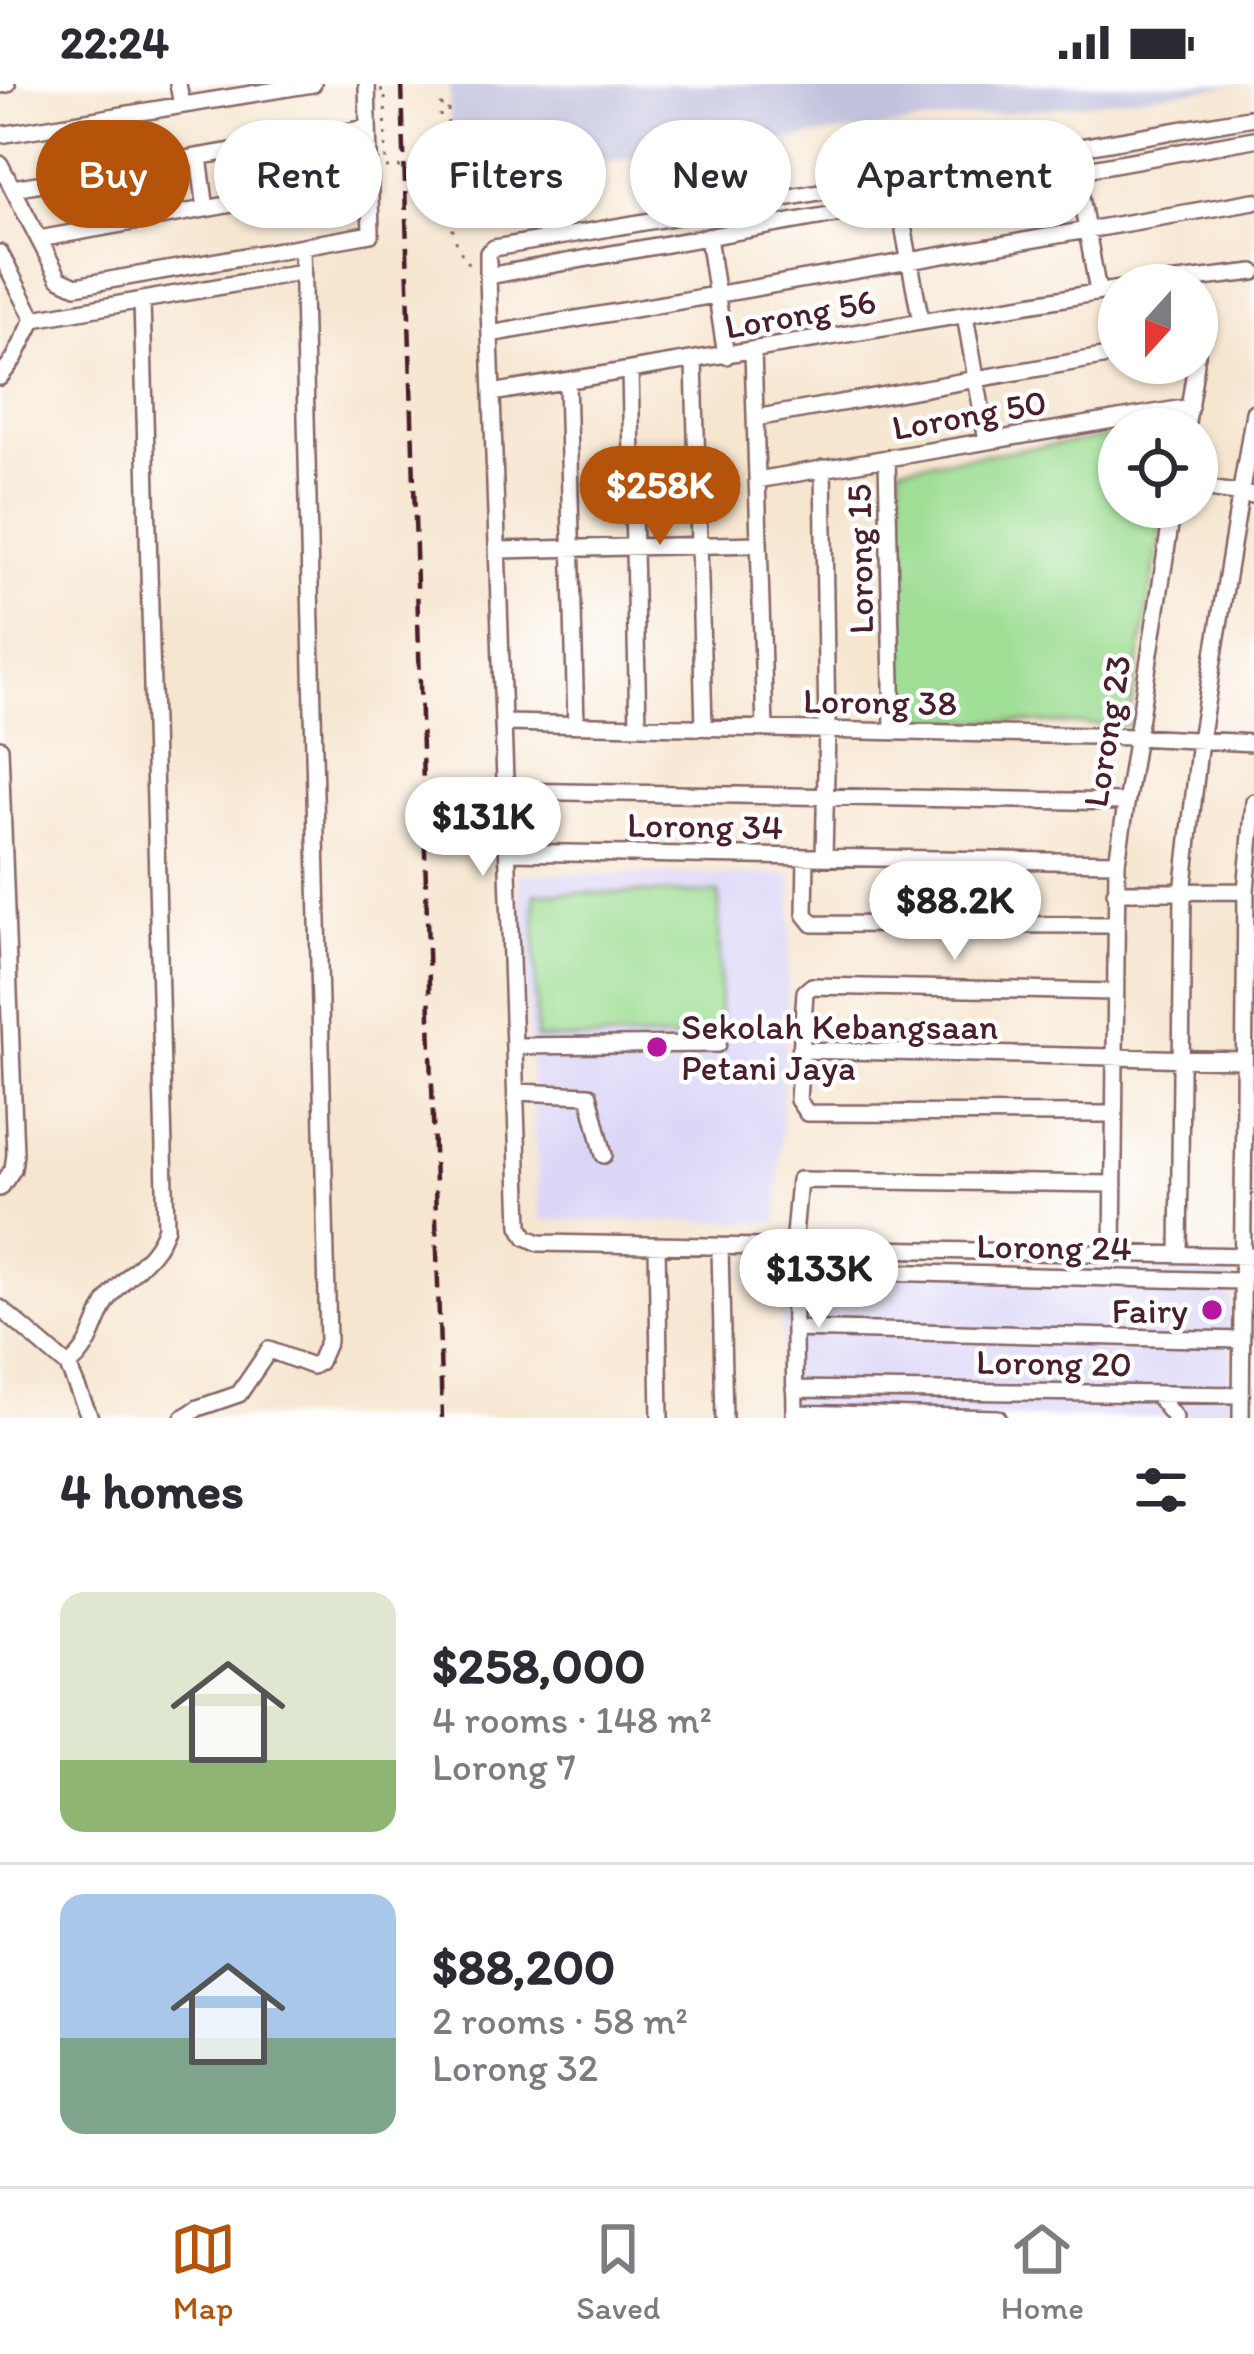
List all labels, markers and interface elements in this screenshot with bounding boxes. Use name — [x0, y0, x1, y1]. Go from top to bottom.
text: 22:24 — [60, 15, 169, 69]
chip: Buy — [36, 120, 190, 228]
chip: Rent — [214, 120, 382, 228]
chip: Filters — [406, 120, 606, 228]
chip: New — [630, 120, 791, 228]
chip: Apartment — [815, 120, 1095, 228]
north arrow — [1098, 264, 1218, 384]
map controls — [1098, 264, 1218, 528]
street label: Lorong 56 — [721, 279, 879, 348]
street label: Lorong 50 — [889, 380, 1050, 449]
button: locate — [1098, 408, 1218, 528]
pin: $258K — [576, 446, 744, 548]
text: $258K — [606, 461, 714, 508]
street label: Lorong 15 — [837, 483, 882, 635]
street label: Lorong 23 — [1073, 652, 1140, 810]
street label: Lorong 38 — [802, 679, 958, 724]
pin: $131K — [399, 777, 567, 879]
text: $131K — [432, 792, 534, 839]
street label: Lorong 34 — [627, 803, 783, 848]
pin: $88.2K — [857, 861, 1053, 963]
text: $88.2K — [896, 876, 1014, 923]
place label: Sekolah Kebangsaan Petani Jaya — [681, 1005, 998, 1089]
marker: Sekolah Kebangsaan Petani Jaya — [644, 1034, 670, 1060]
street label: Lorong 24 — [976, 1224, 1132, 1269]
pin: $133K — [735, 1229, 903, 1331]
text: $133K — [766, 1244, 872, 1291]
place label: Fairy — [1112, 1289, 1188, 1332]
marker: Fairy — [1199, 1297, 1225, 1323]
street label: Lorong 20 — [976, 1340, 1132, 1385]
icon: filters — [1128, 1457, 1194, 1523]
text: 4 homes — [60, 1460, 244, 1521]
text: $258,000 — [432, 1635, 646, 1696]
icon: home — [156, 1640, 300, 1784]
text: 4 rooms · 148 m² — [432, 1696, 712, 1743]
text: Lorong 7 — [432, 1743, 576, 1790]
text: $88,200 — [432, 1936, 616, 1997]
icon: home — [156, 1942, 300, 2086]
text: 2 rooms · 58 m² — [432, 1997, 688, 2044]
text: Lorong 32 — [432, 2044, 598, 2091]
tab: Map — [170, 2216, 236, 2327]
tab: Saved — [576, 2216, 660, 2327]
tab: Home — [1001, 2216, 1084, 2327]

